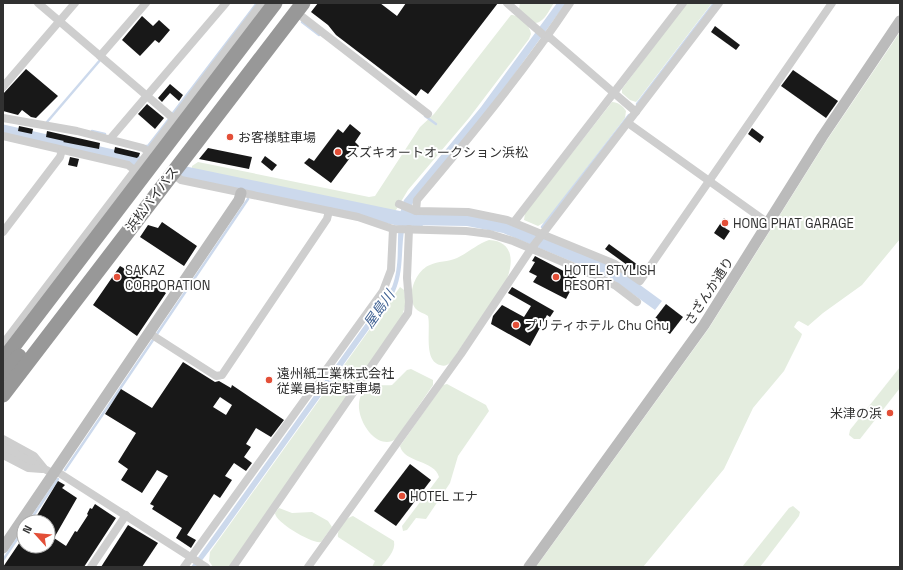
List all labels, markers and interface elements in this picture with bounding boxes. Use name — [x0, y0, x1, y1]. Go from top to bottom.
place label: お客様駐車場 — [238, 129, 316, 146]
marker: お客様駐車場 — [225, 132, 235, 142]
place label: スズキオートオークション浜松 — [346, 144, 528, 161]
marker: スズキオートオークション浜松 — [333, 147, 343, 157]
street label: 浜松バイパス — [122, 163, 182, 235]
place label: HONG PHAT GARAGE — [733, 215, 854, 232]
marker: HONG PHAT GARAGE — [720, 218, 730, 228]
street label: さざんか通り — [681, 254, 737, 328]
place label: SAKAZ CORPORATION — [125, 262, 210, 294]
place label: HOTEL STYLISH RESORT — [564, 262, 656, 294]
marker: SAKAZ CORPORATION — [112, 272, 122, 282]
marker: HOTEL STYLISH RESORT — [551, 272, 561, 282]
water label: 屋島川 — [360, 285, 400, 331]
place label: プリティホテル Chu Chu — [524, 317, 669, 334]
marker: プリティホテル Chu Chu — [511, 320, 521, 330]
place label: 遠州紙工業株式会社 従業員指定駐車場 — [277, 365, 394, 397]
marker: 遠州紙工業株式会社 従業員指定駐車場 — [264, 375, 274, 385]
place label: 米津の浜 — [830, 405, 882, 422]
marker: 米津の浜 — [885, 408, 895, 418]
place label: HOTEL エナ — [410, 488, 478, 505]
marker: HOTEL エナ — [397, 491, 407, 501]
north arrow — [16, 514, 56, 554]
text: N — [19, 523, 35, 536]

